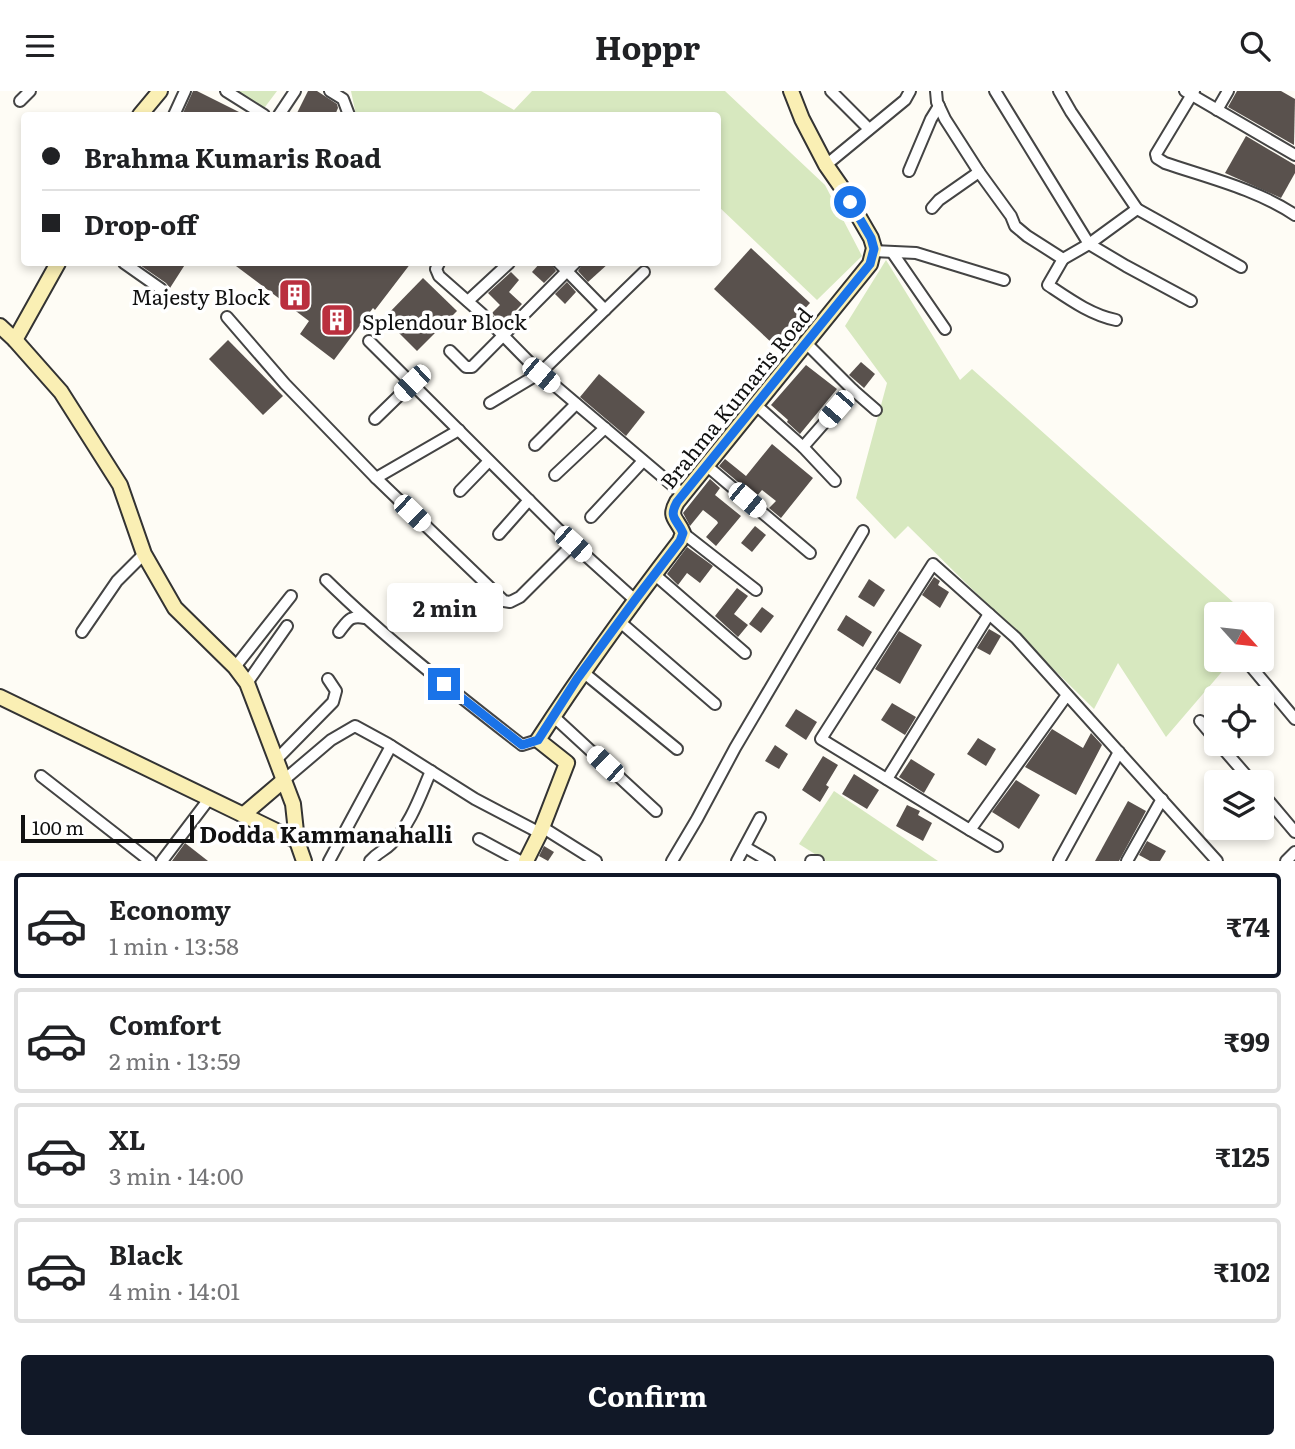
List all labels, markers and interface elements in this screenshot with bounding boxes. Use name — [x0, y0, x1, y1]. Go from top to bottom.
text: Hoppr — [595, 22, 700, 70]
icon: menu — [21, 27, 59, 65]
icon: search — [1236, 27, 1274, 65]
text: Brahma Kumaris Road — [84, 137, 381, 176]
route start — [834, 186, 866, 218]
text: Drop-off — [84, 204, 197, 243]
building icon: Majesty Block — [276, 276, 314, 314]
place label: Majesty Block — [131, 280, 270, 311]
street label: Brahma Kumaris Road — [652, 299, 818, 495]
building icon: Splendour Block — [318, 301, 356, 339]
place label: Splendour Block — [362, 305, 527, 336]
car — [519, 353, 564, 397]
car — [390, 361, 435, 405]
car — [815, 386, 858, 432]
car — [725, 478, 770, 522]
car — [390, 491, 435, 535]
car — [551, 522, 596, 566]
callout: 2 min — [386, 582, 502, 631]
text: 2 min — [413, 590, 477, 624]
north arrow — [1204, 602, 1274, 672]
map controls — [1204, 602, 1274, 840]
route end — [428, 668, 460, 700]
button: locate — [1204, 686, 1274, 756]
car — [583, 742, 628, 786]
button: layers — [1204, 770, 1274, 840]
scale bar — [21, 812, 194, 844]
text: 100 m — [32, 813, 84, 841]
district label: Dodda Kammanahalli — [199, 816, 453, 850]
text: Economy — [109, 889, 231, 928]
icon: car — [25, 894, 88, 957]
text: ₹74 — [1226, 906, 1270, 945]
text: 1 min · 13:58 — [109, 928, 239, 962]
text: Comfort — [109, 1004, 221, 1043]
icon: car — [25, 1009, 88, 1072]
text: ₹99 — [1224, 1021, 1270, 1060]
text: 2 min · 13:59 — [109, 1043, 241, 1077]
text: XL — [109, 1119, 146, 1158]
icon: car — [25, 1124, 88, 1187]
text: ₹125 — [1215, 1136, 1270, 1175]
text: 3 min · 14:00 — [109, 1158, 243, 1192]
text: Black — [109, 1234, 183, 1273]
icon: car — [25, 1239, 88, 1302]
text: ₹102 — [1214, 1251, 1270, 1290]
text: 4 min · 14:01 — [109, 1273, 240, 1307]
button: Confirm — [21, 1355, 1274, 1435]

